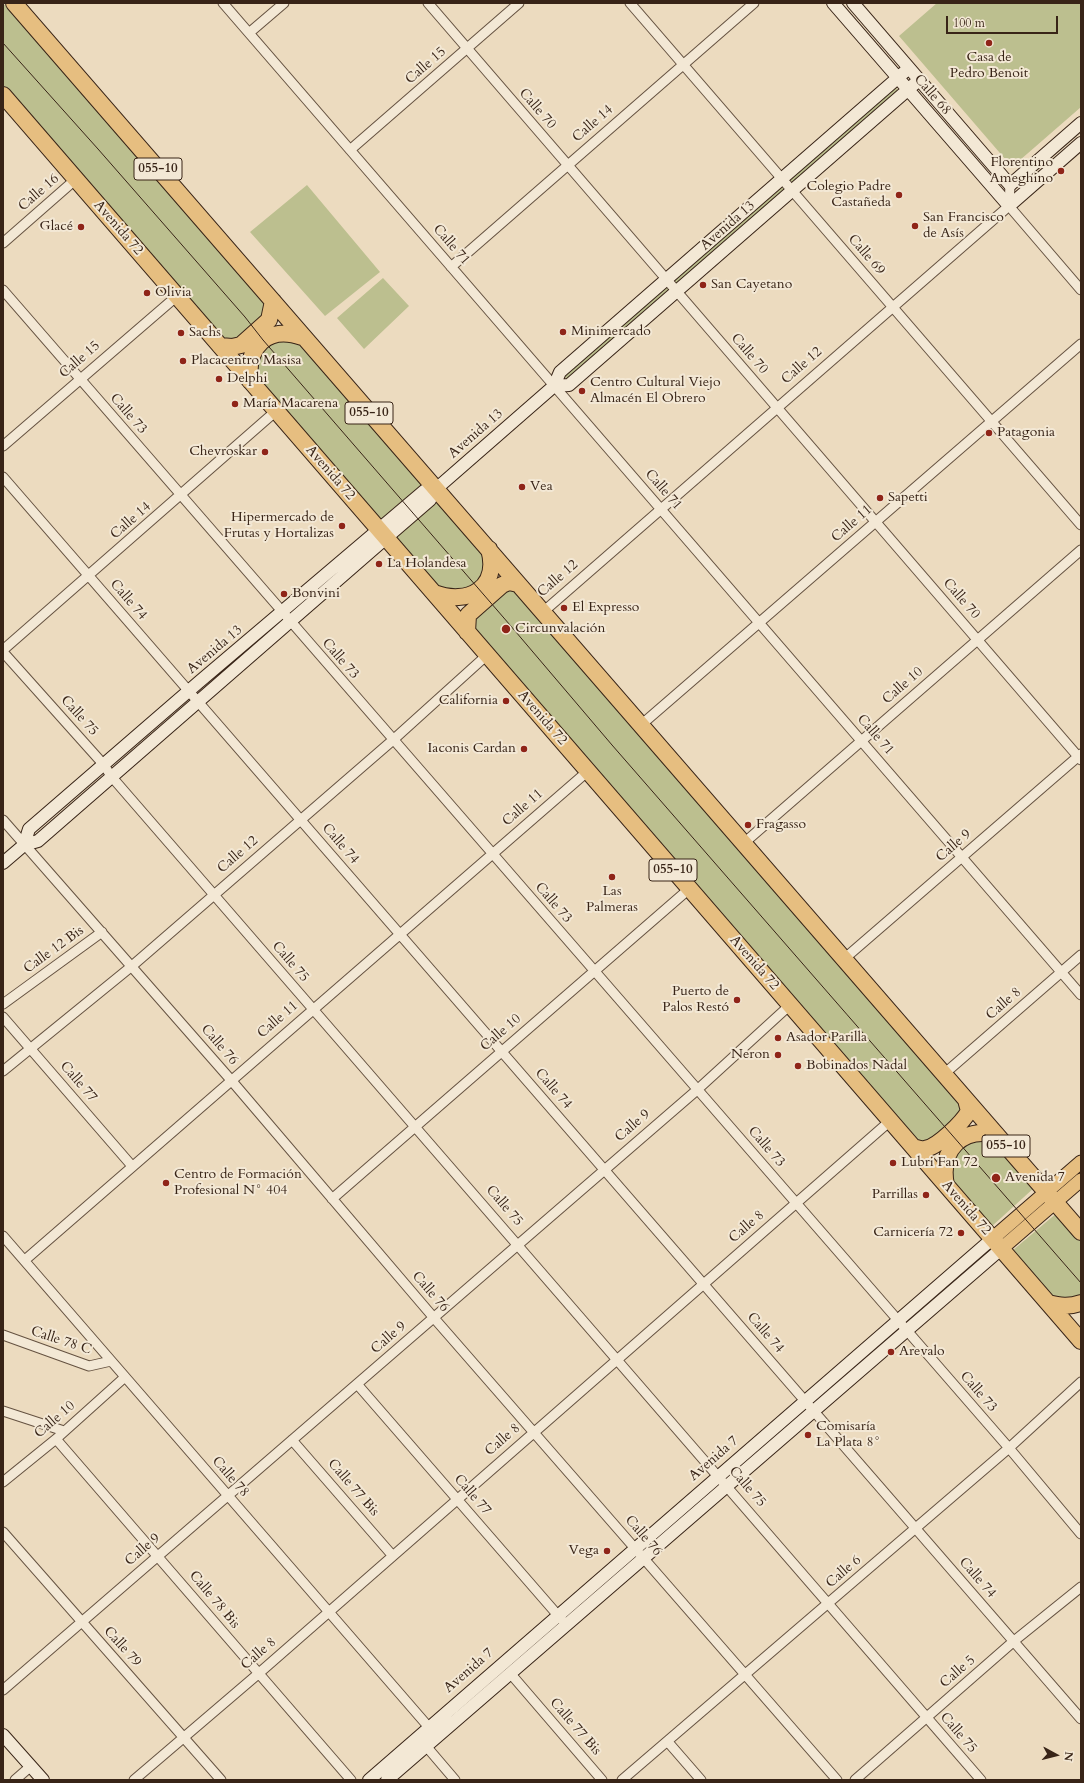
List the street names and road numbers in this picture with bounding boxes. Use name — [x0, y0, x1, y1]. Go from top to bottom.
street label: Calle 15 — [402, 44, 450, 88]
street label: Calle 68 — [910, 71, 954, 119]
street label: Calle 70 — [515, 85, 559, 133]
street label: Calle 14 — [569, 102, 617, 146]
road number: 055-10 — [134, 158, 182, 180]
street label: Calle 16 — [15, 171, 63, 215]
street label: Avenida 72 — [90, 197, 146, 259]
street label: Avenida 13 — [697, 198, 759, 254]
street label: Calle 71 — [429, 221, 473, 269]
street label: Calle 69 — [844, 231, 888, 279]
street label: Calle 70 — [727, 330, 771, 378]
street label: Calle 15 — [56, 338, 104, 382]
street label: Calle 12 — [778, 344, 826, 388]
street label: Calle 73 — [106, 390, 150, 438]
road number: 055-10 — [345, 402, 393, 424]
street label: Avenida 13 — [445, 406, 507, 462]
street label: Avenida 72 — [302, 442, 358, 504]
street label: Calle 71 — [641, 466, 685, 514]
street label: Calle 14 — [107, 499, 155, 543]
street label: Calle 11 — [828, 502, 876, 546]
street label: Calle 12 — [534, 557, 582, 601]
street label: Calle 70 — [939, 575, 983, 623]
street label: Calle 74 — [106, 576, 150, 624]
street label: Avenida 13 — [184, 622, 246, 678]
street label: Calle 73 — [318, 635, 362, 683]
street label: Calle 10 — [879, 664, 927, 708]
street label: Avenida 72 — [514, 687, 570, 749]
street label: Calle 75 — [57, 692, 101, 740]
street label: Calle 71 — [853, 711, 897, 759]
street label: Calle 11 — [499, 786, 547, 830]
street label: Calle 74 — [318, 820, 362, 868]
street label: Calle 9 — [933, 826, 975, 866]
street label: Calle 12 — [214, 833, 262, 877]
road number: 055-10 — [649, 859, 697, 881]
street label: Calle 73 — [531, 879, 575, 927]
street label: Calle 12 Bis — [21, 923, 87, 977]
street label: Avenida 72 — [726, 932, 782, 994]
street label: Calle 75 — [268, 938, 312, 986]
street label: Calle 8 — [983, 984, 1025, 1024]
street label: Calle 11 — [254, 998, 302, 1042]
street label: Calle 10 — [477, 1011, 525, 1055]
street label: Calle 76 — [197, 1021, 241, 1069]
street label: Calle 77 — [56, 1058, 100, 1106]
street label: Calle 74 — [531, 1065, 575, 1113]
street label: Calle 9 — [612, 1106, 654, 1146]
street label: Calle 73 — [744, 1123, 788, 1171]
road number: 055-10 — [982, 1135, 1030, 1157]
street label: Avenida 72 — [938, 1177, 994, 1239]
street label: Calle 75 — [482, 1182, 526, 1230]
street label: Calle 8 — [726, 1207, 768, 1247]
street label: Calle 76 — [408, 1268, 452, 1316]
street label: Calle 74 — [743, 1309, 787, 1357]
street label: Calle 9 — [368, 1318, 410, 1358]
street label: Calle 78 C — [29, 1323, 93, 1359]
street label: Calle 73 — [956, 1368, 1000, 1416]
street label: Calle 10 — [31, 1398, 79, 1442]
street label: Calle 8 — [482, 1420, 524, 1460]
street label: Avenida 7 — [686, 1433, 742, 1485]
street label: Calle 78 — [208, 1453, 252, 1501]
street label: Calle 77 Bis — [324, 1456, 382, 1520]
street label: Calle 75 — [725, 1463, 769, 1511]
street label: Calle 77 — [450, 1471, 494, 1519]
street label: Calle 76 — [621, 1512, 665, 1560]
street label: Calle 9 — [122, 1530, 164, 1570]
street label: Calle 6 — [823, 1552, 865, 1592]
street label: Calle 74 — [955, 1554, 999, 1602]
street label: Calle 78 Bis — [185, 1568, 243, 1632]
street label: Calle 79 — [100, 1623, 144, 1671]
street label: Calle 8 — [238, 1634, 280, 1674]
street label: Avenida 7 — [441, 1645, 497, 1697]
street label: Calle 5 — [937, 1652, 979, 1692]
street label: Calle 77 Bis — [546, 1695, 604, 1759]
street label: Calle 75 — [936, 1709, 980, 1757]

